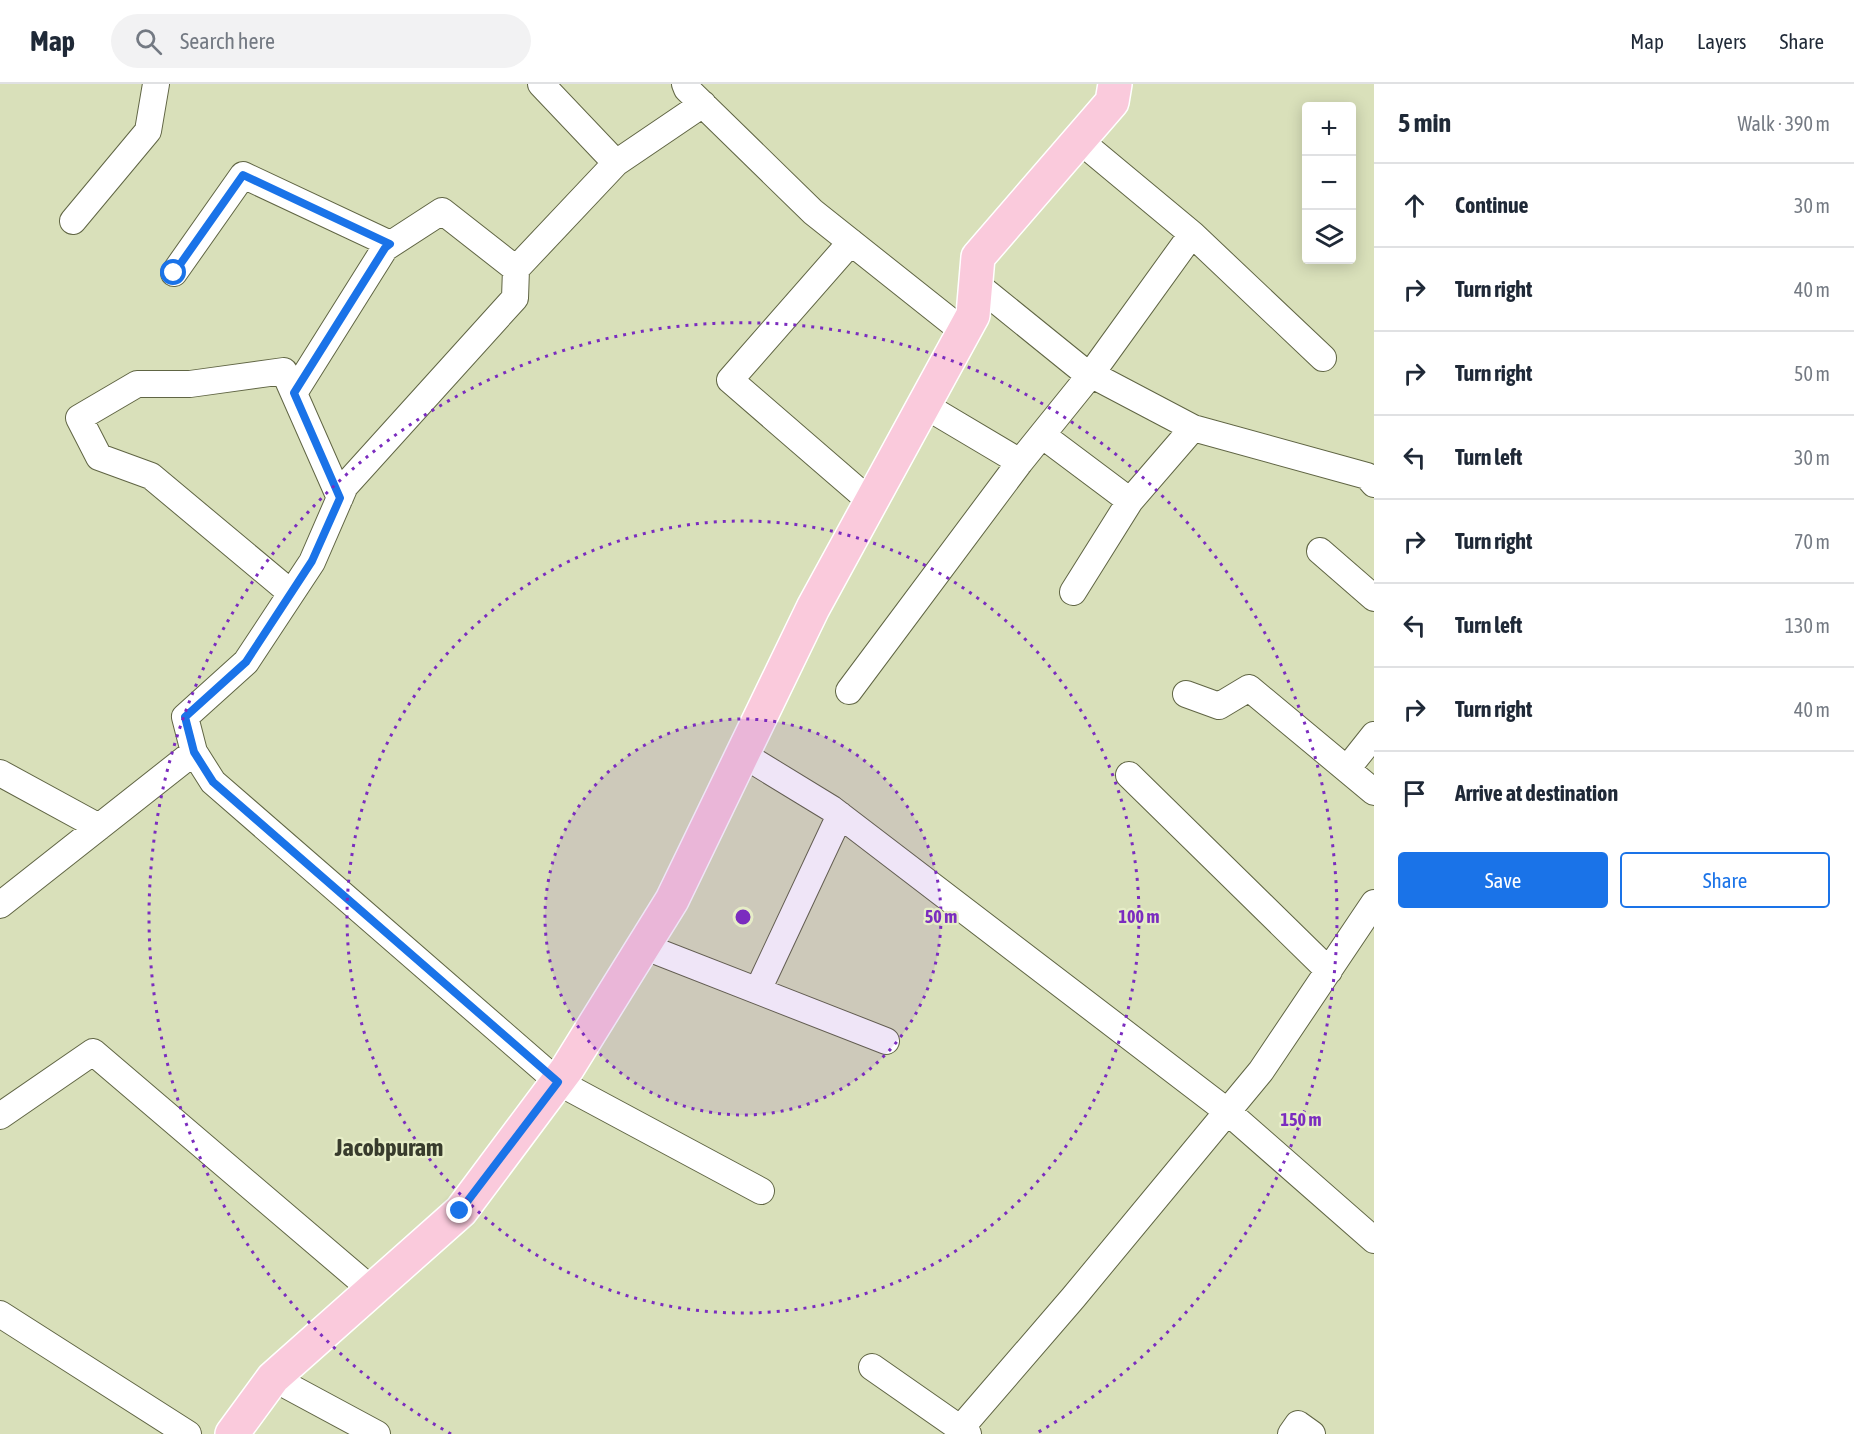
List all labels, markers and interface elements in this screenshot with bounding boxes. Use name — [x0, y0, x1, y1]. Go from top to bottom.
search box — [111, 14, 531, 68]
text: Map — [30, 25, 75, 57]
icon: search — [132, 25, 165, 58]
text: Search here — [180, 28, 275, 54]
text: Map — [1630, 29, 1664, 53]
text: Layers — [1697, 29, 1747, 53]
text: Share — [1780, 29, 1824, 53]
map controls — [1302, 102, 1356, 264]
button: + — [1302, 102, 1356, 156]
text: 5 min — [1398, 108, 1451, 138]
text: Walk · 390 m — [1738, 112, 1830, 135]
button: − — [1302, 156, 1356, 210]
icon: ahead — [1398, 189, 1431, 222]
text: Continue — [1455, 192, 1529, 218]
text: 30 m — [1794, 194, 1830, 217]
button: layers — [1302, 210, 1356, 264]
route start — [160, 259, 186, 285]
icon: right — [1398, 273, 1431, 306]
text: Turn right — [1455, 276, 1532, 302]
text: 40 m — [1794, 278, 1830, 301]
icon: right — [1398, 357, 1431, 390]
text: Turn right — [1455, 360, 1532, 386]
text: 50 m — [1794, 362, 1830, 385]
icon: left — [1398, 441, 1431, 474]
text: Turn left — [1455, 444, 1522, 470]
text: 30 m — [1794, 446, 1830, 469]
icon: right — [1398, 525, 1431, 558]
text: Turn right — [1455, 528, 1532, 554]
text: 70 m — [1794, 530, 1830, 553]
icon: left — [1398, 609, 1431, 642]
text: Turn left — [1455, 612, 1522, 638]
text: 130 m — [1785, 614, 1830, 637]
icon: right — [1398, 693, 1431, 726]
text: Turn right — [1455, 696, 1532, 722]
text: 40 m — [1794, 698, 1830, 721]
icon: arrive — [1398, 777, 1431, 810]
text: Arrive at destination — [1455, 780, 1618, 806]
button: Save — [1398, 852, 1608, 908]
button: Share — [1620, 852, 1830, 908]
text: 50 m — [925, 906, 957, 927]
text: 100 m — [1119, 906, 1159, 927]
centre of rings — [733, 907, 753, 927]
text: 150 m — [1281, 1109, 1321, 1130]
district label: Jacobpuram — [334, 1134, 443, 1161]
route end — [446, 1197, 472, 1223]

